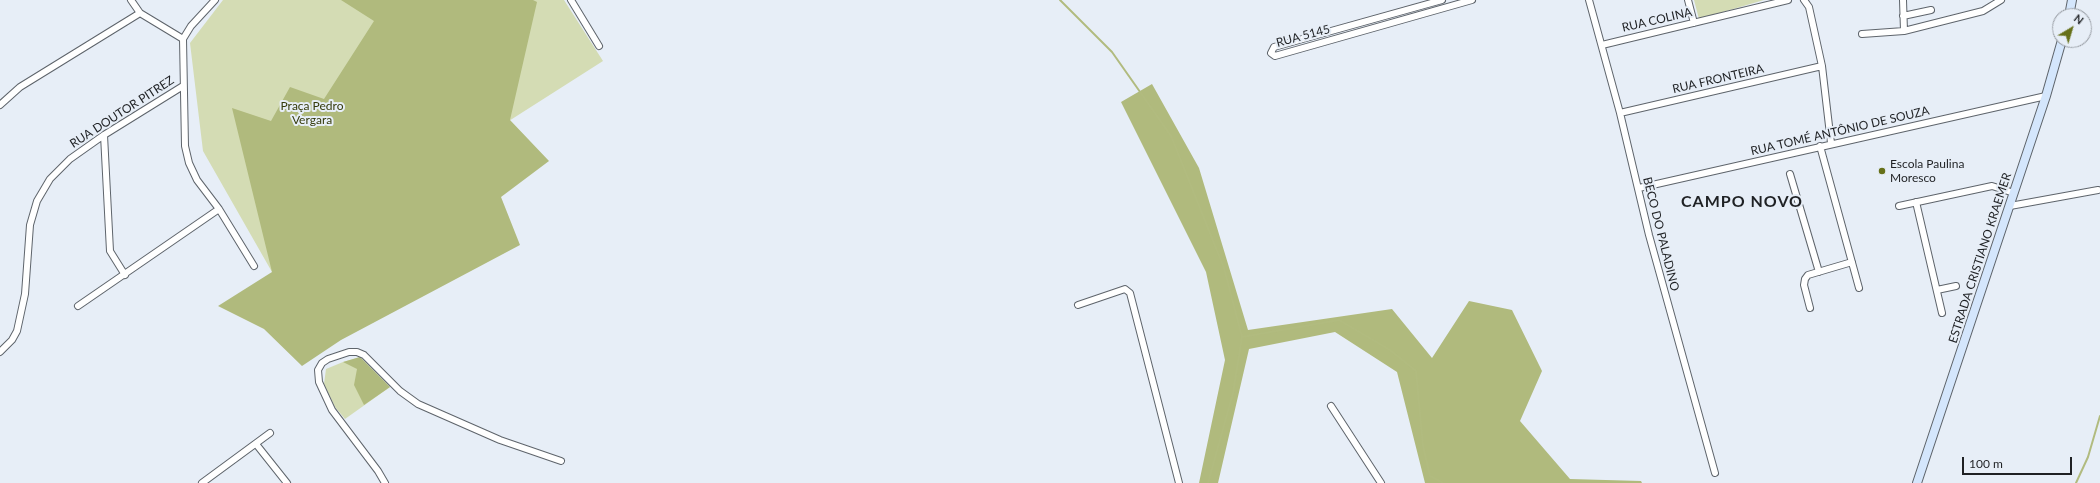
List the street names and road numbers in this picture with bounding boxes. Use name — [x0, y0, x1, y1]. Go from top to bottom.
street label: RUA COLINA — [1621, 5, 1693, 35]
street label: RUA 5145 — [1275, 22, 1331, 50]
street label: RUA FRONTEIRA — [1671, 61, 1765, 97]
street label: RUA DOUTOR PITREZ — [67, 73, 177, 151]
street label: RUA TOMÉ ANTÔNIO DE SOUZA — [1749, 103, 1931, 159]
street label: ESTRADA CRISTIANO KRAEMER — [1946, 171, 2014, 345]
street label: BECO DO PALADINO — [1640, 175, 1682, 293]

